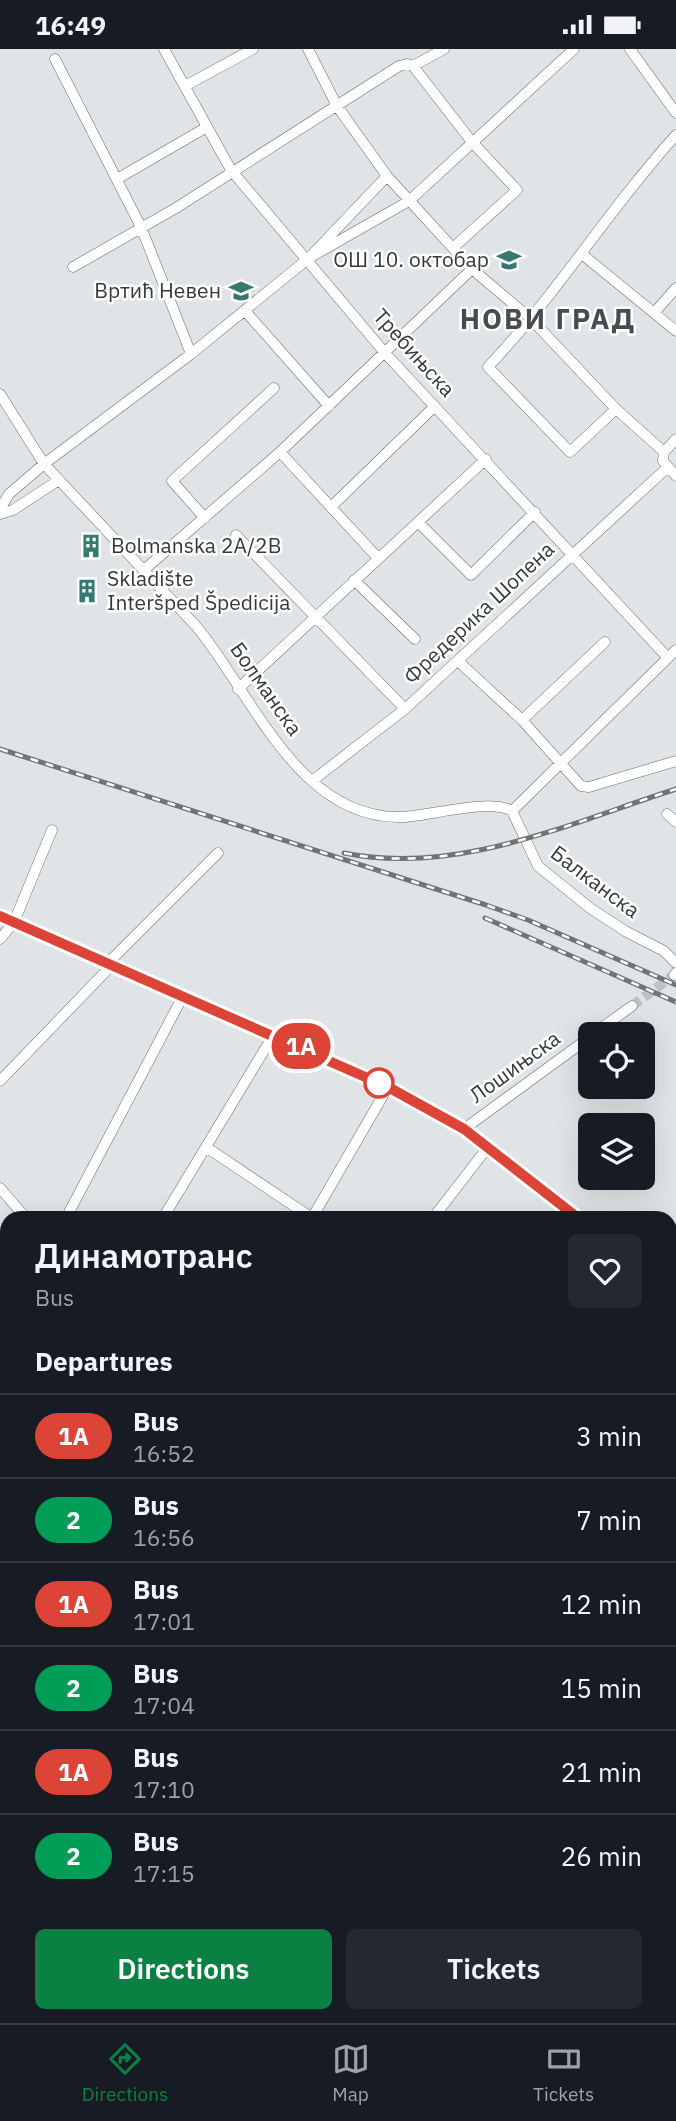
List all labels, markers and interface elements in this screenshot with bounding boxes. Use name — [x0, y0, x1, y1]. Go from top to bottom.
text: 16:49 — [35, 8, 106, 42]
place label: ОШ 10. октобар — [333, 245, 489, 273]
school or university icon: ОШ 10. октобар — [495, 246, 523, 274]
place label: Вртић Невен — [94, 276, 221, 304]
school or university icon: Вртић Невен — [227, 277, 255, 305]
district label: НОВИ ГРАД — [460, 300, 636, 337]
street label: Требињска — [368, 302, 462, 402]
place label: Bolmanska 2A/2B — [111, 531, 281, 559]
building icon: Bolmanska 2A/2B — [77, 532, 105, 560]
street label: Фредерика Шопена — [397, 535, 560, 690]
place label: Skladište Interšped Špedicija — [107, 564, 291, 616]
building icon: Skladište Interšped Špedicija — [73, 577, 101, 605]
street label: Болманска — [224, 636, 309, 741]
street label: Балканска — [545, 839, 646, 924]
map controls — [578, 1022, 655, 1190]
button: locate — [578, 1022, 655, 1099]
line badge: 1A — [270, 1023, 332, 1069]
street label: Лошињска — [463, 1024, 565, 1109]
text: 1A — [286, 1030, 316, 1062]
unlabelled marker — [364, 1068, 394, 1098]
button: layers — [578, 1113, 655, 1190]
text: Динамотранс — [35, 1234, 253, 1277]
button: heart — [568, 1234, 642, 1308]
text: Bus — [35, 1282, 74, 1312]
text: Departures — [35, 1344, 173, 1378]
text: Bus — [133, 1404, 179, 1438]
text: 3 min — [576, 1419, 642, 1453]
text: 1A — [58, 1420, 89, 1452]
text: 16:52 — [133, 1438, 195, 1468]
text: Bus — [133, 1488, 179, 1522]
text: 7 min — [576, 1503, 642, 1537]
text: 2 — [66, 1504, 81, 1536]
text: 16:56 — [133, 1522, 195, 1552]
text: Bus — [133, 1572, 179, 1606]
text: 12 min — [561, 1587, 642, 1621]
text: 1A — [58, 1588, 89, 1620]
text: 17:01 — [133, 1606, 195, 1636]
text: Bus — [133, 1656, 179, 1690]
text: 15 min — [561, 1671, 642, 1705]
text: 2 — [66, 1672, 81, 1704]
text: 17:04 — [133, 1690, 195, 1720]
text: Bus — [133, 1740, 179, 1774]
text: 21 min — [561, 1755, 642, 1789]
text: 1A — [58, 1756, 89, 1788]
text: 17:10 — [133, 1774, 195, 1804]
text: Bus — [133, 1824, 179, 1858]
text: 26 min — [561, 1839, 642, 1873]
text: 2 — [66, 1840, 81, 1872]
text: 17:15 — [133, 1858, 195, 1888]
button: Directions — [35, 1929, 332, 2009]
button: Tickets — [346, 1929, 642, 2009]
tab: Directions — [82, 2040, 168, 2106]
tab: Map — [332, 2040, 370, 2106]
tab: Tickets — [533, 2040, 594, 2106]

